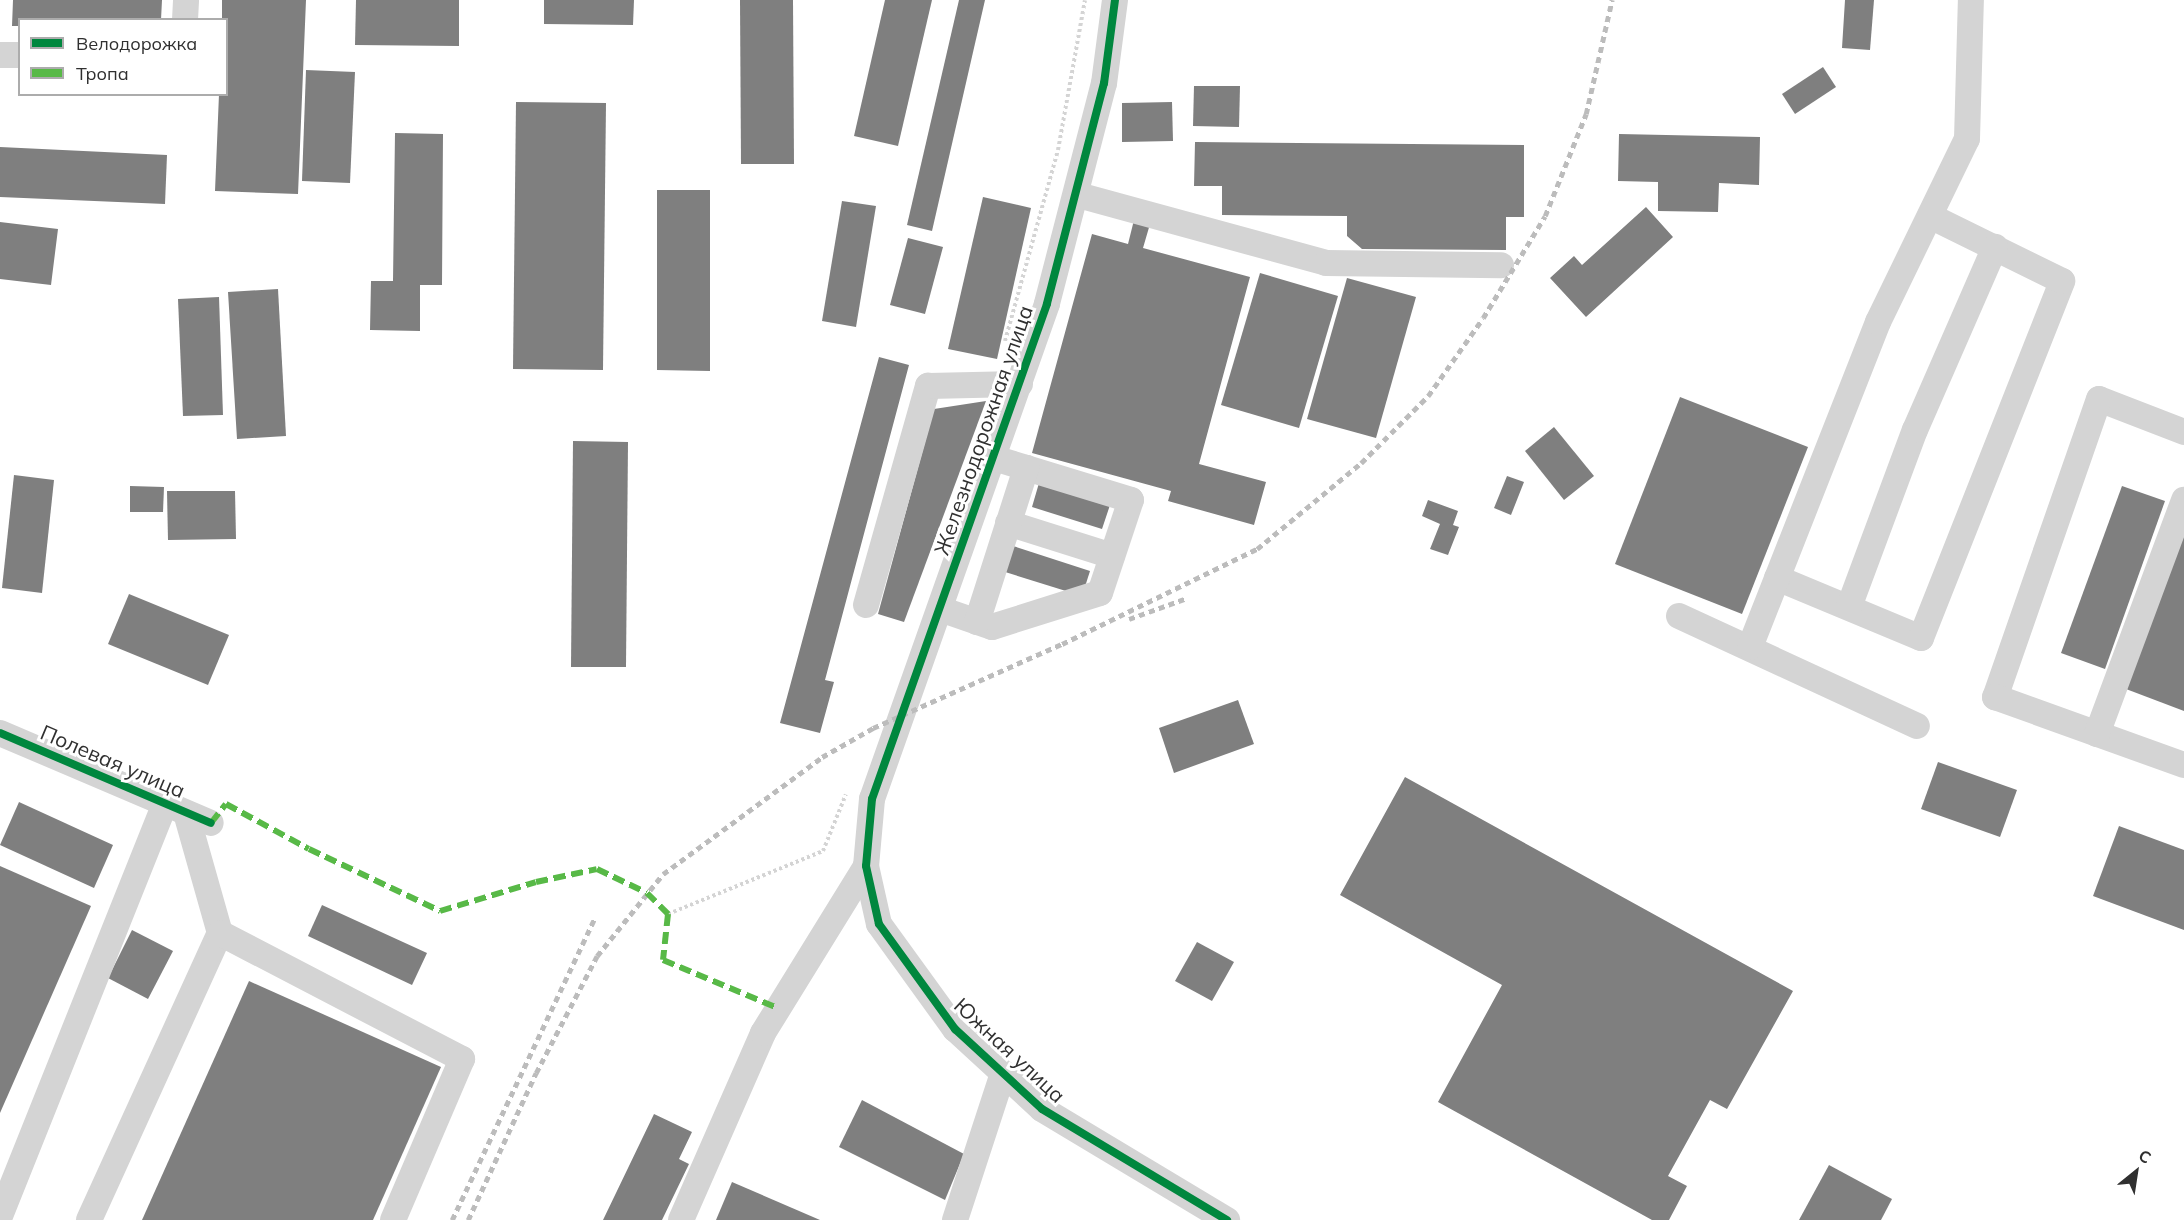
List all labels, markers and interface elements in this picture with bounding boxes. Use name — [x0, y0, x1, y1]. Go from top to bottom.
legend — [18, 18, 228, 96]
text: Велодорожка — [76, 32, 197, 55]
text: Тропа — [76, 62, 129, 85]
street label: Железнодорожная улица — [928, 302, 1038, 558]
street label: Полевая улица — [37, 719, 189, 803]
street label: Южная улица — [949, 992, 1071, 1108]
north arrow — [2106, 1142, 2166, 1202]
text: С — [2135, 1145, 2155, 1168]

